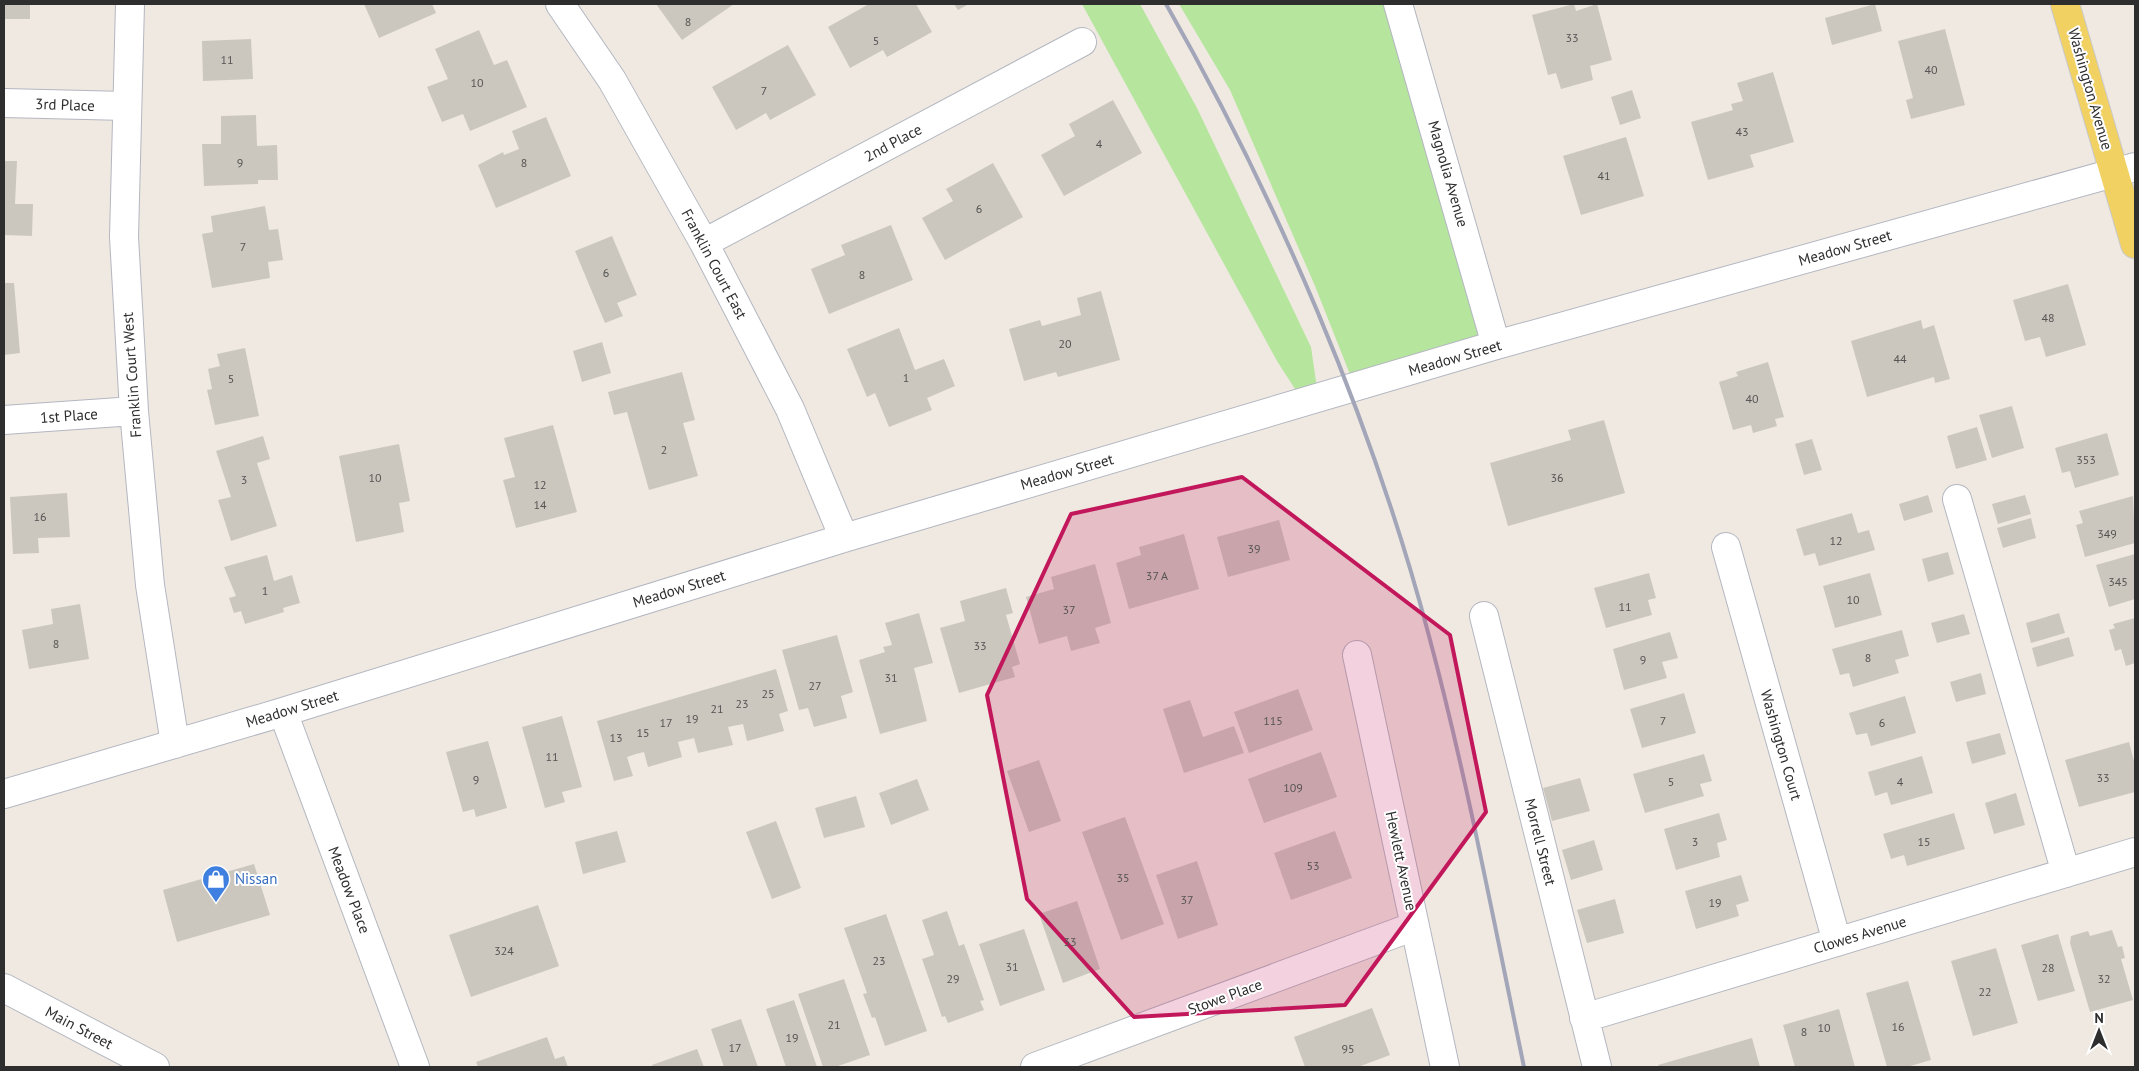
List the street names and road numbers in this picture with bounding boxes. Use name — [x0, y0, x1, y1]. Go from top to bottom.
street label: Washington Avenue — [2064, 26, 2117, 152]
street label: 3rd Place — [35, 94, 95, 115]
street label: Magnolia Avenue — [1424, 118, 1473, 229]
street label: 2nd Place — [861, 119, 925, 166]
street label: Franklin Court East — [677, 205, 751, 322]
street label: Meadow Street — [1796, 225, 1894, 270]
street label: Franklin Court West — [118, 312, 145, 438]
street label: Meadow Street — [1406, 335, 1504, 380]
street label: 1st Place — [39, 404, 98, 427]
street label: Meadow Street — [1018, 449, 1116, 494]
street label: Meadow Street — [630, 565, 727, 612]
street label: Meadow Street — [243, 685, 340, 732]
street label: Washington Court — [1757, 687, 1806, 802]
street label: Morrell Street — [1521, 796, 1560, 887]
street label: Hewlett Avenue — [1382, 809, 1421, 912]
street label: Meadow Place — [324, 844, 375, 936]
street label: Clowes Avenue — [1811, 911, 1909, 958]
street label: Stowe Place — [1185, 974, 1264, 1019]
street label: Main Street — [42, 1002, 116, 1053]

